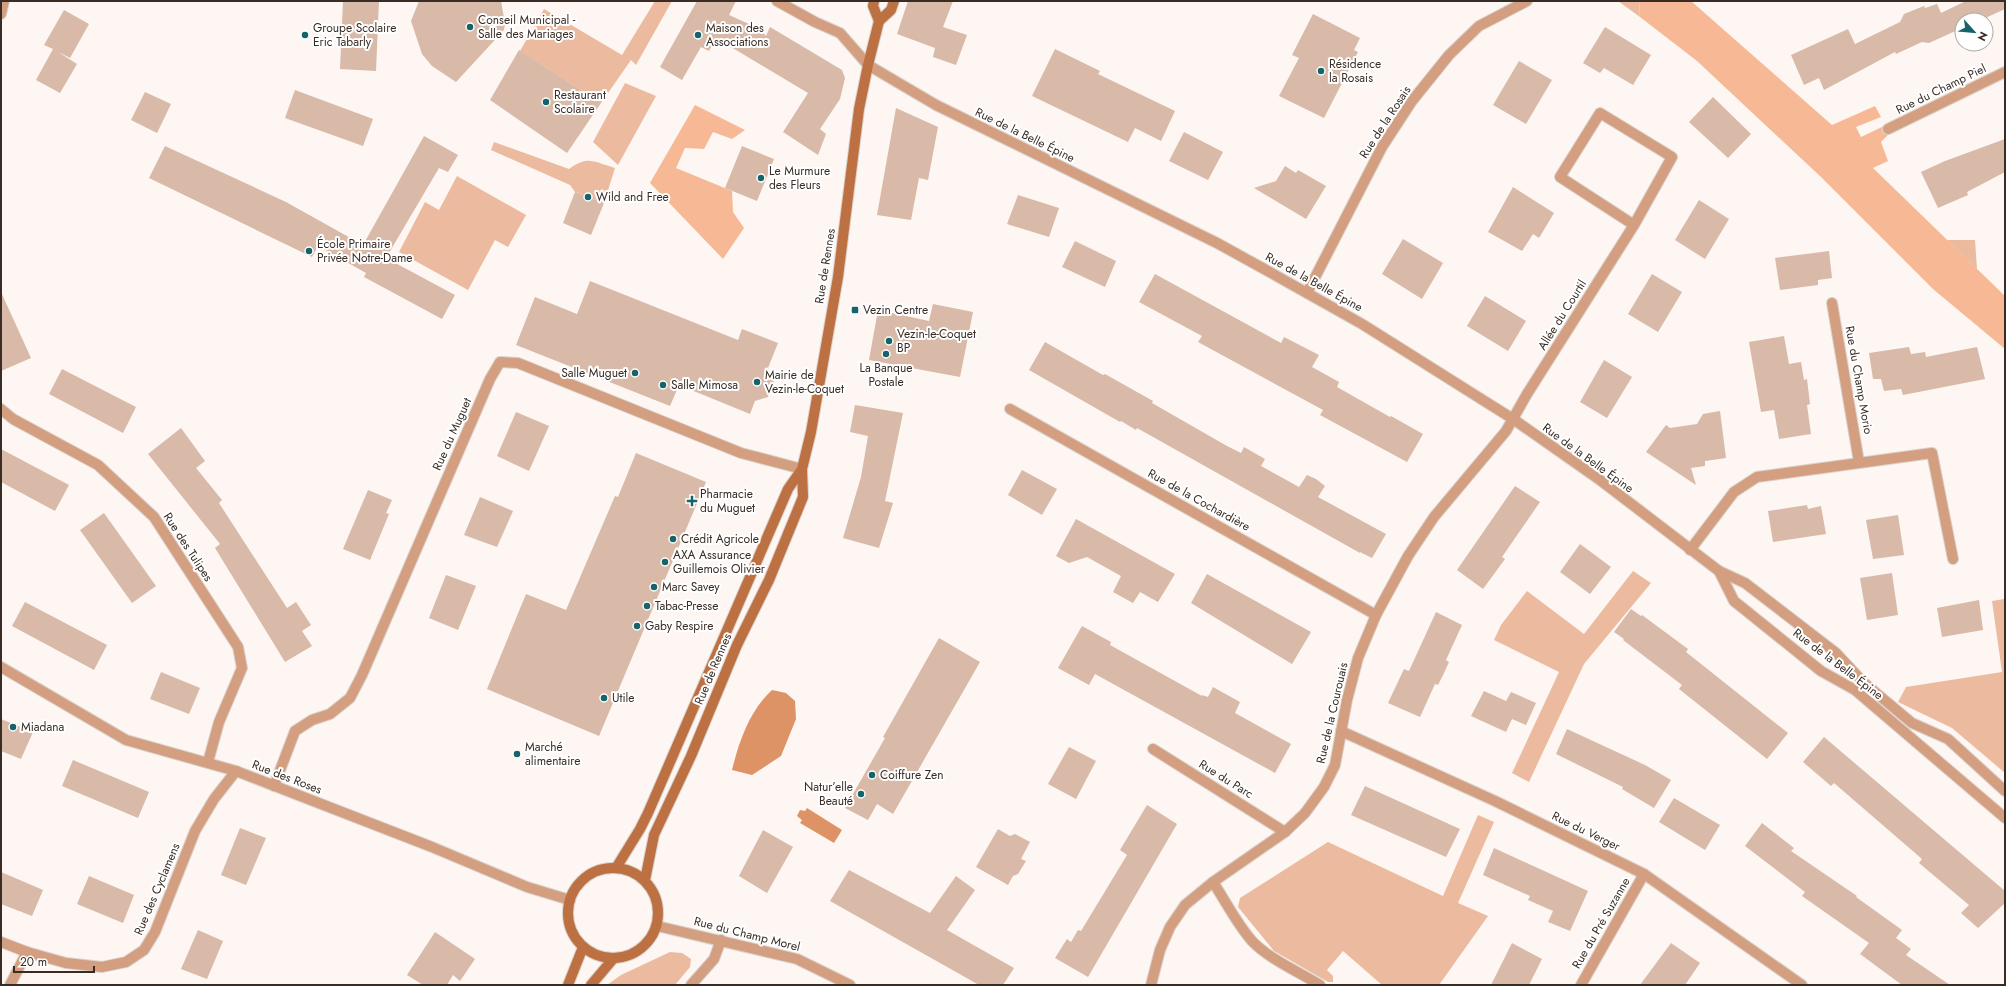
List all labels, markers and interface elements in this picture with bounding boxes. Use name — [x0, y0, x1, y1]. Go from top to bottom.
place label: Conseil Municipal - Salle des Mariages — [478, 11, 576, 43]
north arrow — [1954, 12, 1994, 52]
place label: Groupe Scolaire Eric Tabarly — [313, 19, 396, 51]
place label: Maison des Associations — [706, 19, 769, 51]
marker: Conseil Municipal - Salle des Mariages — [465, 22, 475, 32]
text: N — [1974, 29, 1992, 44]
marker: Groupe Scolaire Eric Tabarly — [300, 30, 310, 40]
marker: Maison des Associations — [693, 30, 703, 40]
place label: Résidence la Rosais — [1329, 55, 1381, 87]
street label: Rue du Champ Piel — [1893, 59, 1989, 119]
marker: Résidence la Rosais — [1316, 66, 1326, 76]
street label: Rue de la Rosais — [1355, 82, 1415, 162]
place label: Restaurant Scolaire — [554, 86, 606, 118]
marker: Restaurant Scolaire — [541, 97, 551, 107]
street label: Rue de la Belle Épine — [972, 103, 1078, 167]
place label: Le Murmure des Fleurs — [769, 162, 830, 194]
marker: Le Murmure des Fleurs — [756, 173, 766, 183]
place label: Wild and Free — [596, 188, 669, 206]
marker: Wild and Free — [583, 192, 593, 202]
street label: Rue de Rennes — [810, 227, 840, 305]
place label: École Primaire Privée Notre-Dame — [317, 235, 412, 267]
marker: École Primaire Privée Notre-Dame — [304, 246, 314, 256]
street label: Rue de la Belle Épine — [1262, 248, 1366, 316]
street label: Allée du Courtil — [1533, 276, 1591, 354]
place label: Vezin Centre — [863, 301, 928, 319]
marker: Vezin Centre — [850, 305, 860, 315]
street label: Rue du Champ Morio — [1841, 324, 1877, 436]
place label: Vezin-le-Coquet BP — [897, 325, 976, 357]
marker: Vezin-le-Coquet BP — [884, 336, 894, 346]
marker: La Banque Postale — [881, 349, 891, 359]
place label: La Banque Postale — [860, 359, 912, 391]
place label: Salle Muguet — [561, 364, 627, 382]
place label: Mairie de Vezin-le-Coquet — [765, 366, 844, 398]
marker: Salle Muguet — [630, 368, 640, 378]
place label: Salle Mimosa — [671, 376, 738, 394]
marker: Mairie de Vezin-le-Coquet — [752, 377, 762, 387]
marker: Salle Mimosa — [658, 380, 668, 390]
street label: Rue du Muguet — [428, 395, 476, 473]
street label: Rue de la Belle Épine — [1539, 419, 1637, 497]
street label: Rue de la Cochardière — [1145, 464, 1253, 536]
place label: Pharmacie du Muguet — [700, 485, 755, 517]
marker: Pharmacie du Muguet — [687, 496, 697, 506]
street label: Rue des Tulipes — [159, 509, 217, 585]
place label: Crédit Agricole — [681, 530, 759, 548]
marker: Crédit Agricole — [668, 534, 678, 544]
place label: AXA Assurance Guillemois Olivier — [673, 546, 766, 578]
marker: AXA Assurance Guillemois Olivier — [660, 557, 670, 567]
place label: Marc Savey — [662, 578, 720, 596]
marker: Marc Savey — [649, 582, 659, 592]
place label: Tabac-Presse — [655, 597, 718, 615]
marker: Tabac-Presse — [642, 601, 652, 611]
place label: Gaby Respire — [645, 617, 713, 635]
marker: Gaby Respire — [632, 621, 642, 631]
street label: Rue de la Belle Épine — [1789, 624, 1887, 704]
street label: Rue de Rennes — [690, 630, 736, 707]
street label: Rue de la Courouais — [1312, 661, 1352, 765]
place label: Utile — [612, 689, 634, 707]
marker: Utile — [599, 693, 609, 703]
place label: Miadana — [21, 718, 65, 736]
marker: Miadana — [8, 722, 18, 732]
place label: Marché alimentaire — [525, 738, 580, 770]
marker: Marché alimentaire — [512, 749, 522, 759]
street label: Rue des Roses — [250, 755, 325, 799]
street label: Rue du Parc — [1195, 755, 1257, 803]
place label: Coiffure Zen — [880, 766, 943, 784]
marker: Coiffure Zen — [867, 770, 877, 780]
place label: Natur’elle Beauté — [804, 778, 853, 810]
marker: Natur’elle Beauté — [856, 789, 866, 799]
street label: Rue du Verger — [1549, 807, 1624, 856]
street label: Rue des Cyclamens — [129, 840, 185, 938]
street label: Rue du Pré Suzanne — [1568, 874, 1634, 972]
street label: Rue du Champ Morel — [692, 912, 802, 956]
scale bar — [14, 948, 94, 974]
text: 20 m — [20, 953, 47, 971]

